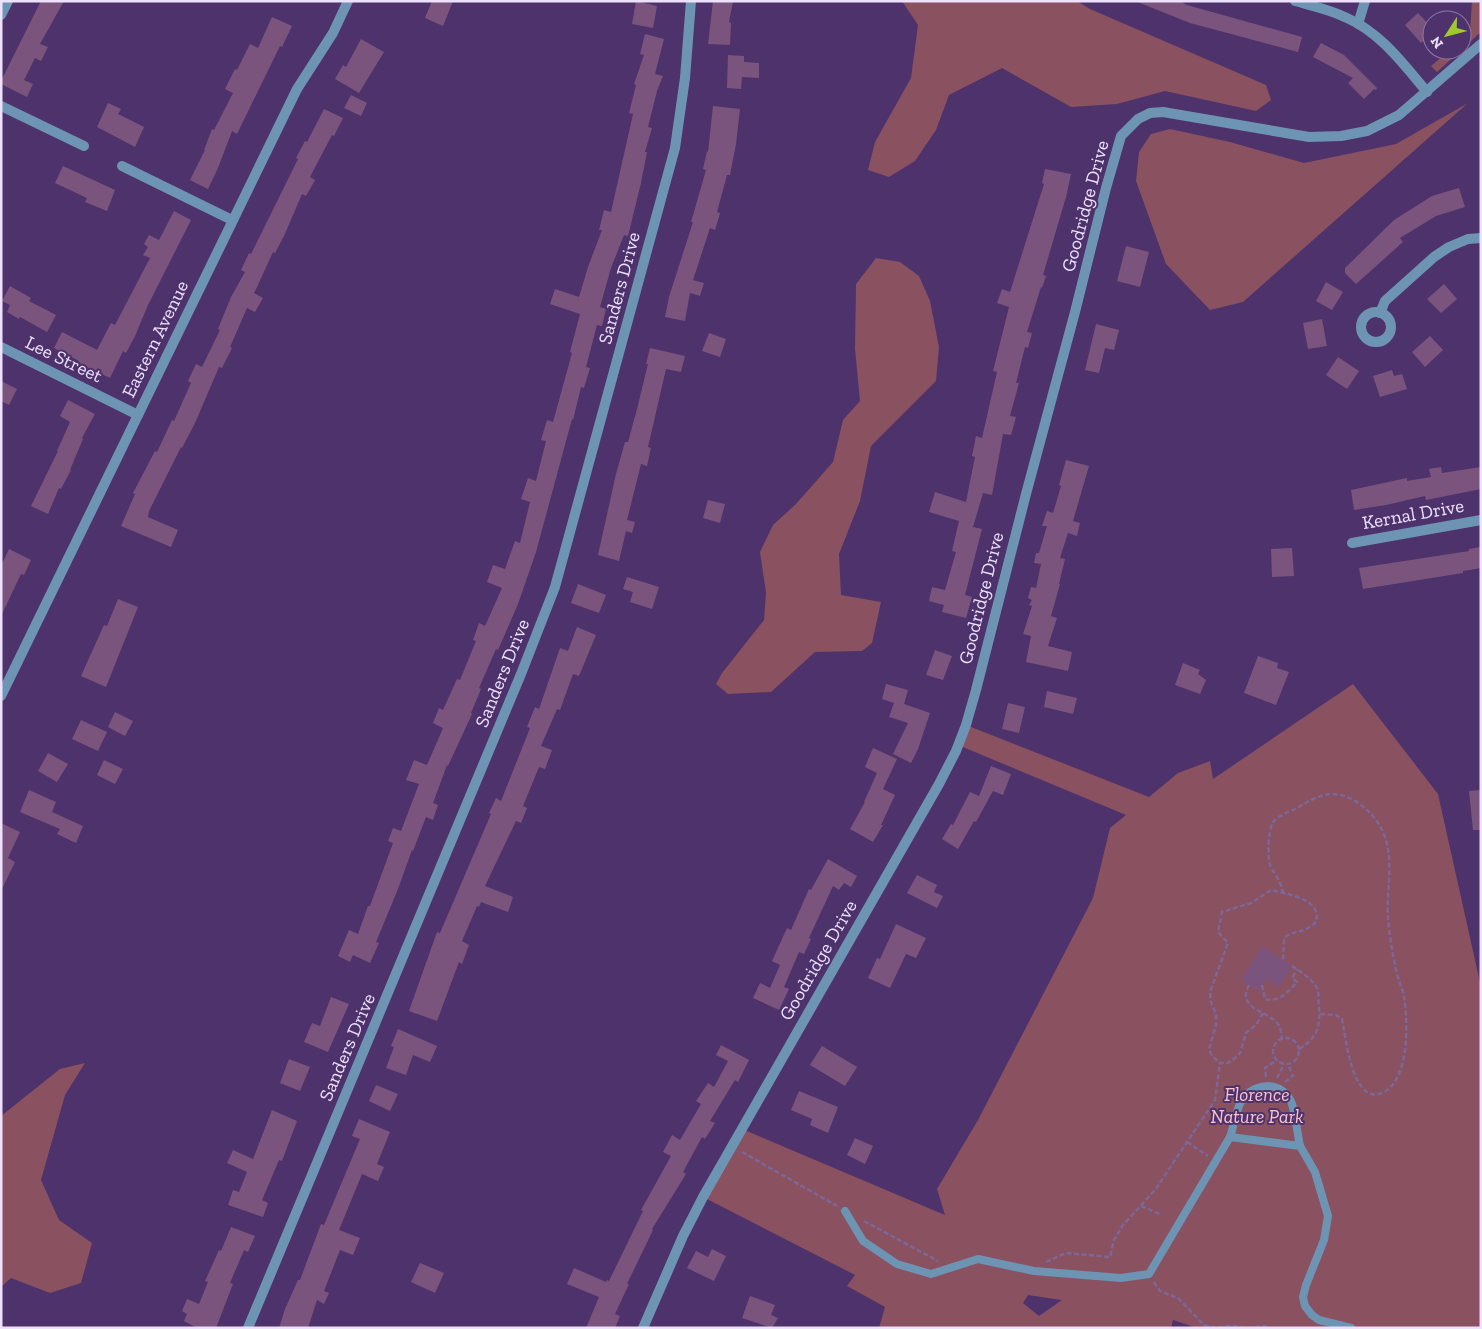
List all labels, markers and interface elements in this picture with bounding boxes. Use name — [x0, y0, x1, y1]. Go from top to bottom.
north arrow — [1422, 10, 1472, 60]
text: N — [1427, 33, 1447, 52]
street label: Goodridge Drive — [1056, 138, 1114, 274]
street label: Sanders Drive — [593, 229, 645, 346]
street label: Eastern Avenue — [117, 277, 193, 401]
street label: Lee Street — [22, 331, 106, 387]
street label: Kernal Drive — [1360, 494, 1466, 534]
street label: Goodridge Drive — [953, 530, 1009, 666]
street label: Sanders Drive — [470, 615, 534, 731]
street label: Goodridge Drive — [774, 896, 862, 1024]
street label: Sanders Drive — [314, 990, 380, 1104]
park label: Florence Nature Park — [1210, 1083, 1304, 1128]

